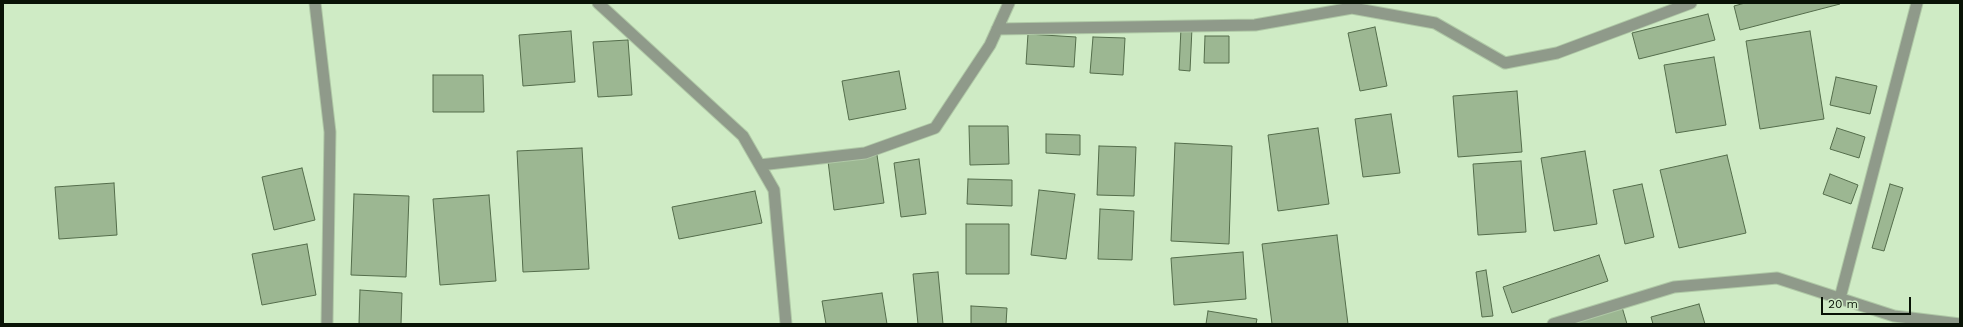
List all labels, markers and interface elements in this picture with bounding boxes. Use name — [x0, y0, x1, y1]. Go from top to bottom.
scale bar — [1823, 289, 1913, 315]
text: 20 m — [1828, 297, 1858, 311]

